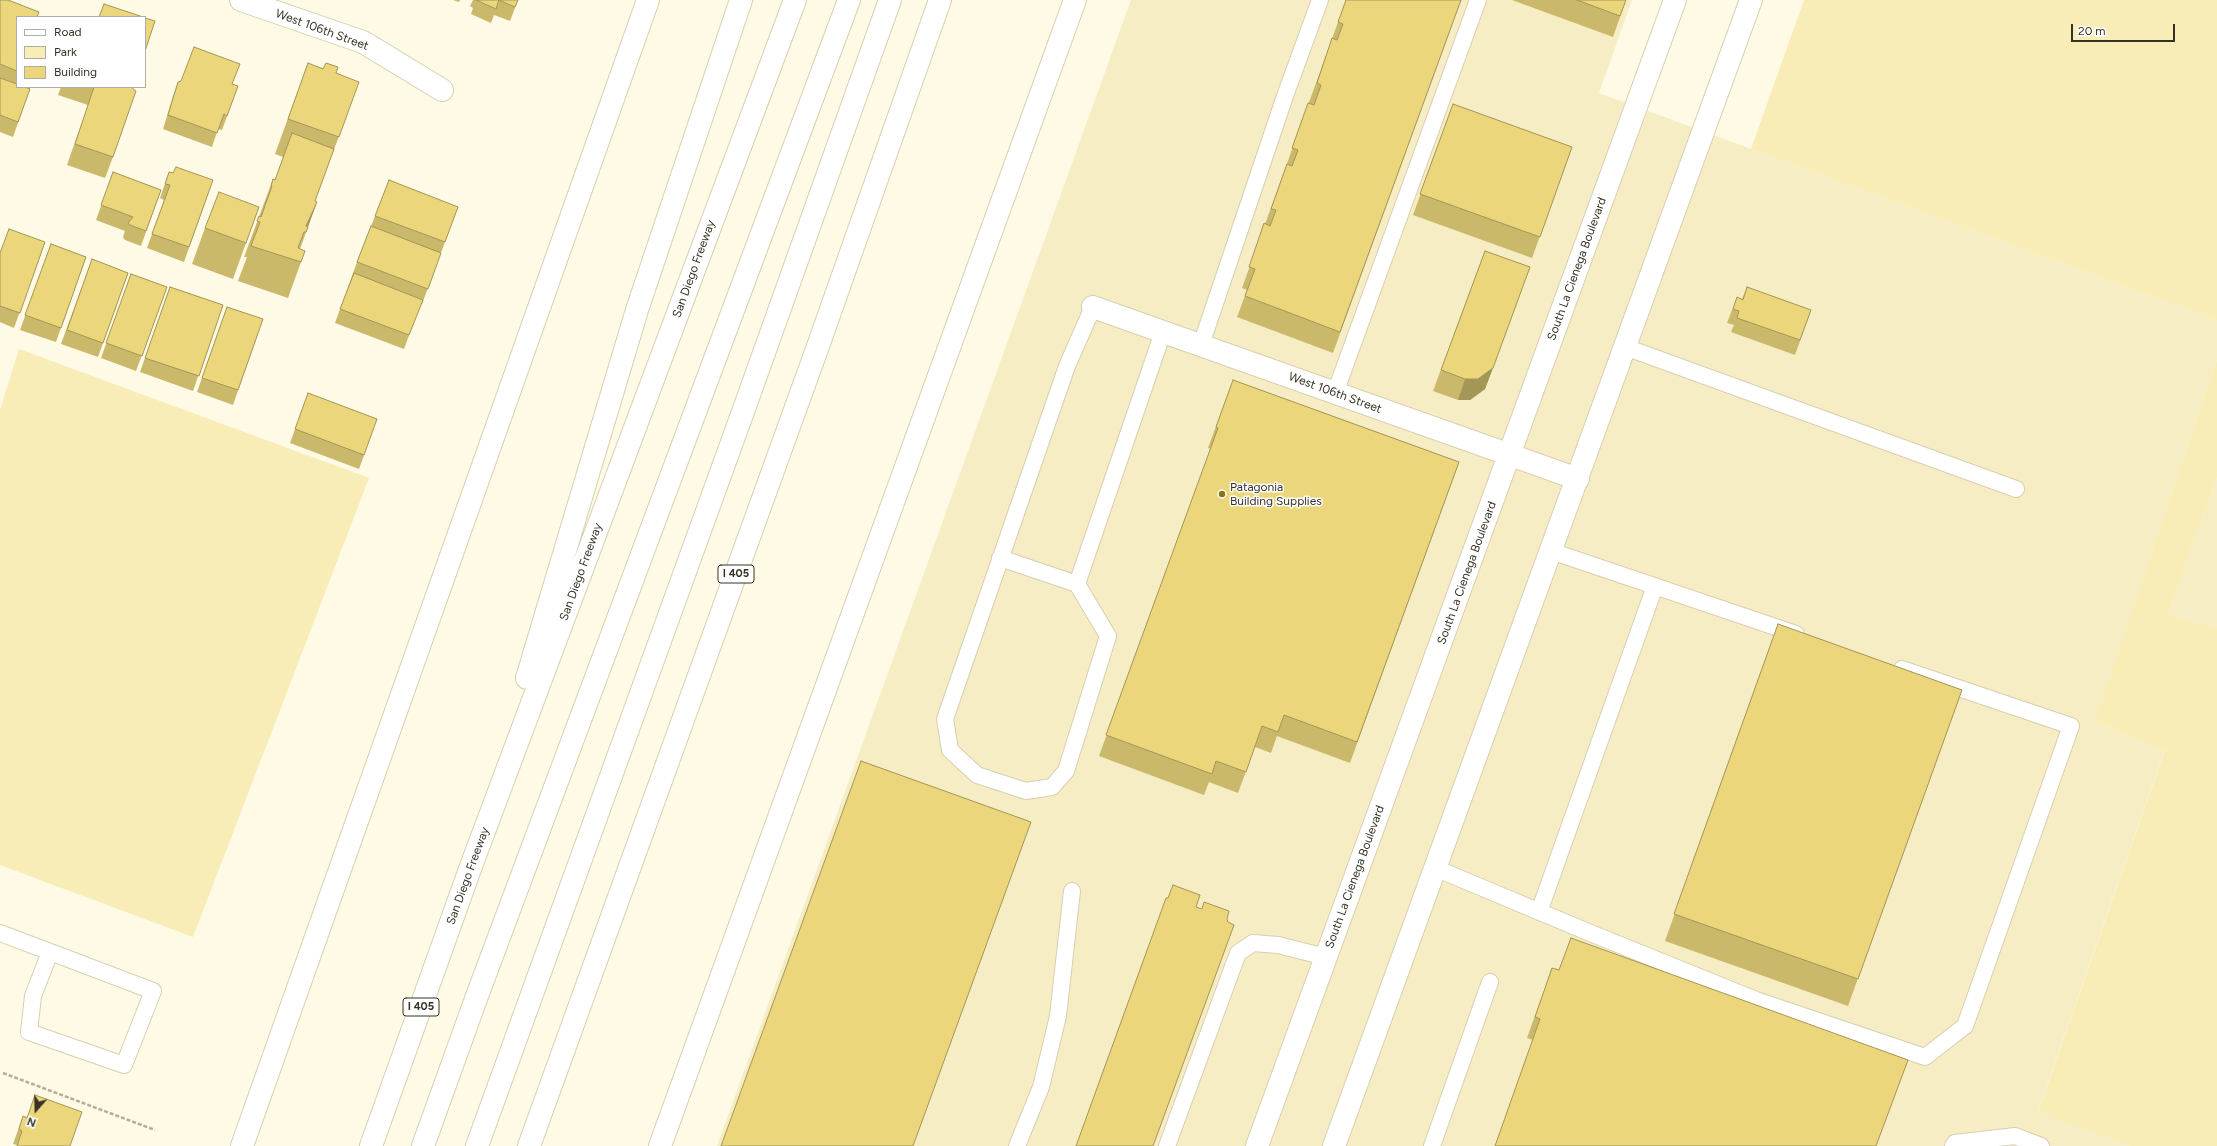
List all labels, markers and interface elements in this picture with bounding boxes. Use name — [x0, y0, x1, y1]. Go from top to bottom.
street label: West 106th Street — [274, 6, 370, 54]
legend — [16, 16, 146, 88]
scale bar — [2073, 16, 2177, 42]
text: 20 m — [2078, 24, 2106, 38]
text: Road — [54, 25, 82, 39]
text: Park — [54, 45, 77, 59]
text: Building — [54, 65, 97, 79]
street label: South La Cienega Boulevard — [1544, 195, 1610, 343]
street label: San Diego Freeway — [670, 218, 718, 320]
street label: West 106th Street — [1287, 369, 1383, 417]
place label: Patagonia Building Supplies — [1230, 480, 1322, 508]
marker: Patagonia Building Supplies — [1217, 489, 1227, 499]
street label: South La Cienega Boulevard — [1434, 499, 1500, 647]
street label: San Diego Freeway — [557, 521, 605, 623]
road number: I 405 — [718, 565, 754, 583]
street label: South La Cienega Boulevard — [1322, 803, 1388, 951]
street label: San Diego Freeway — [444, 825, 492, 927]
road number: I 405 — [403, 998, 439, 1016]
north arrow — [16, 1090, 56, 1130]
text: N — [26, 1114, 38, 1129]

